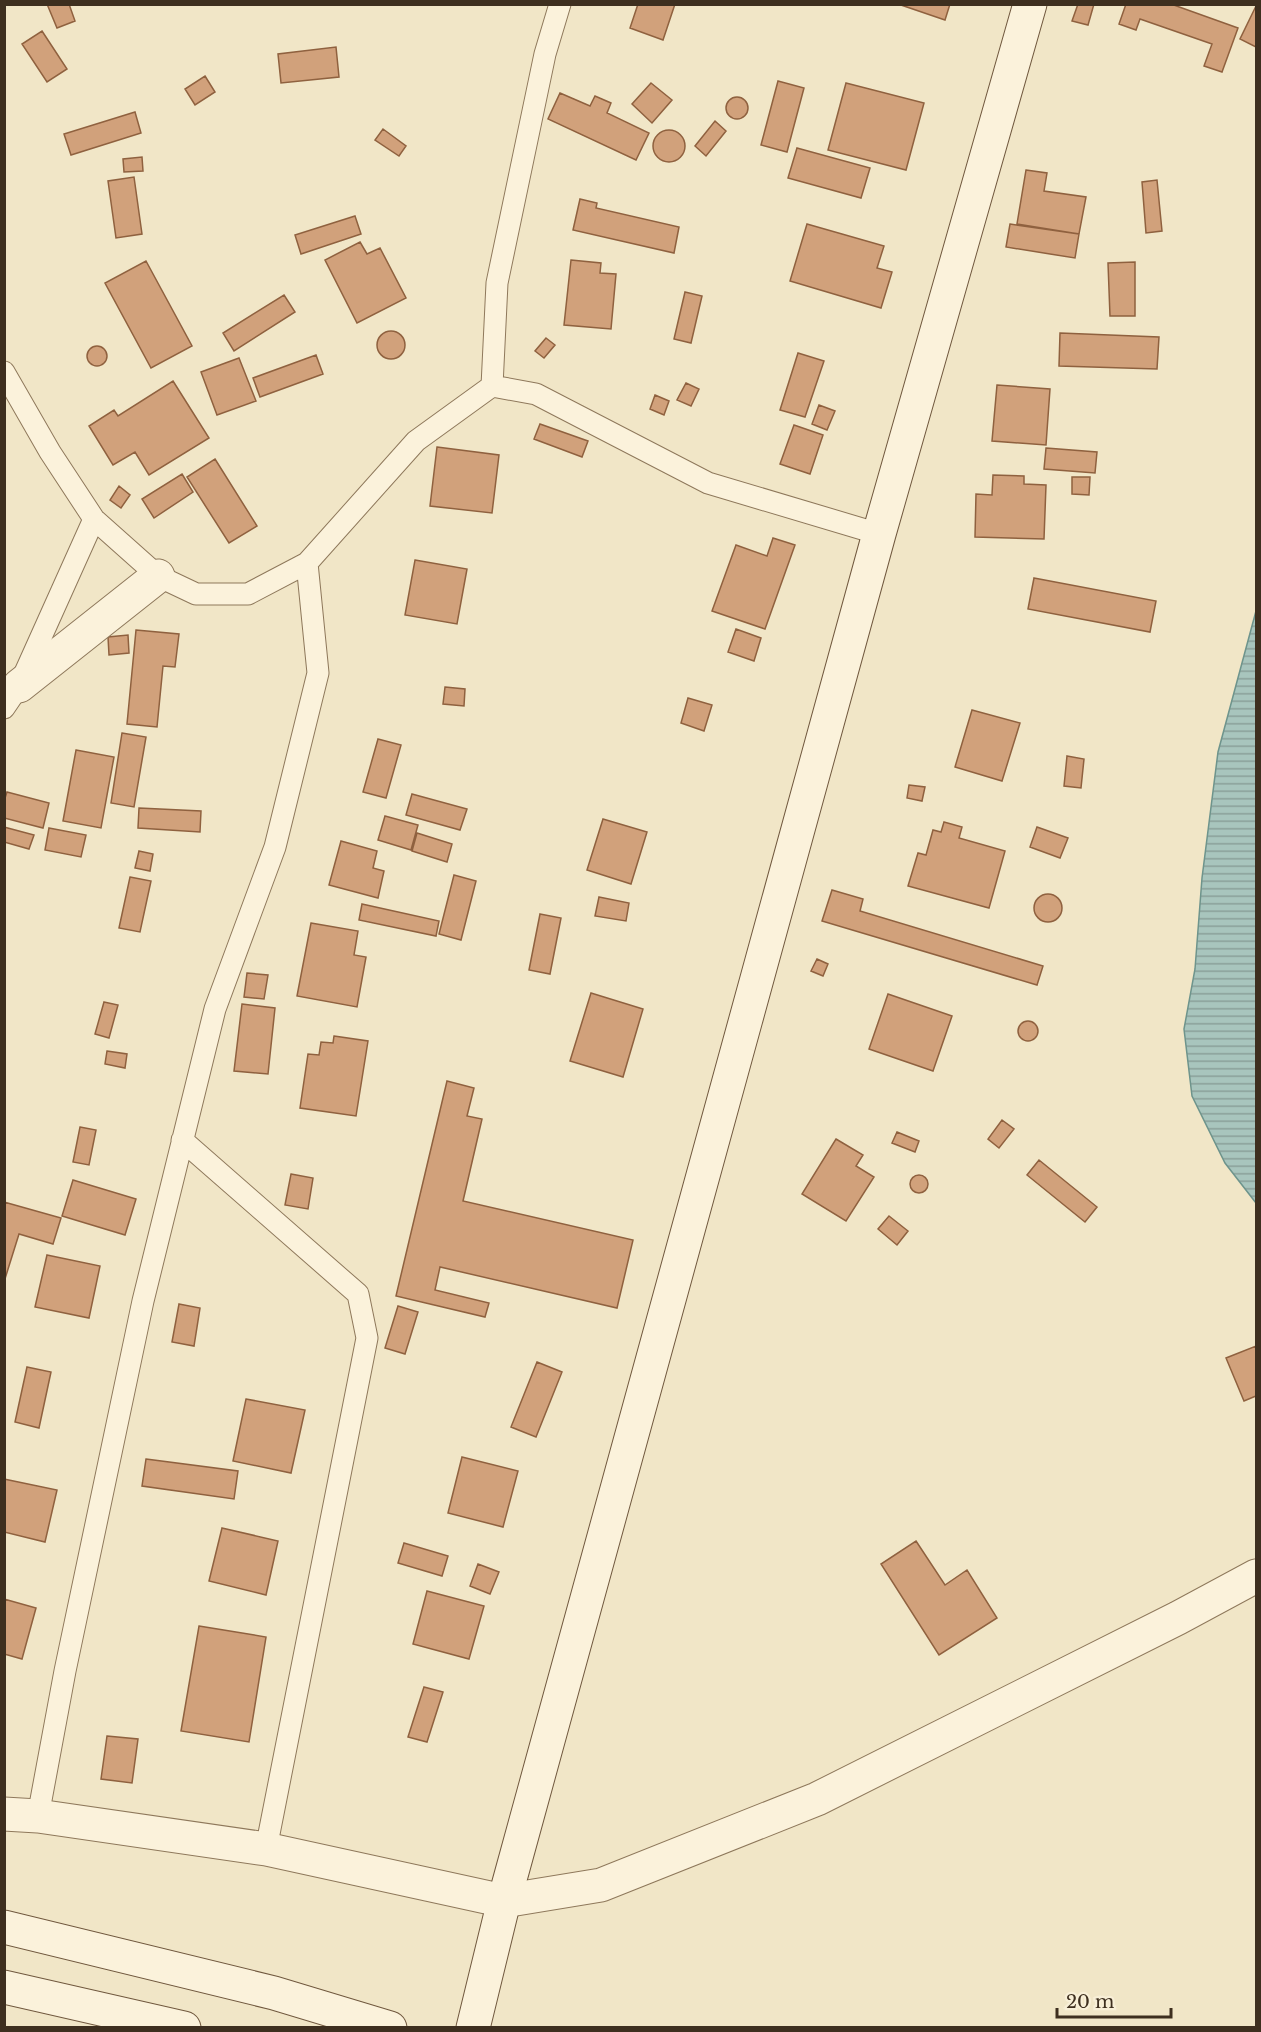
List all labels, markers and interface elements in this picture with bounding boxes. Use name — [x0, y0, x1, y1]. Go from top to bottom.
scale bar — [1057, 1981, 1171, 2019]
text: 20 m — [1066, 1991, 1114, 2013]

